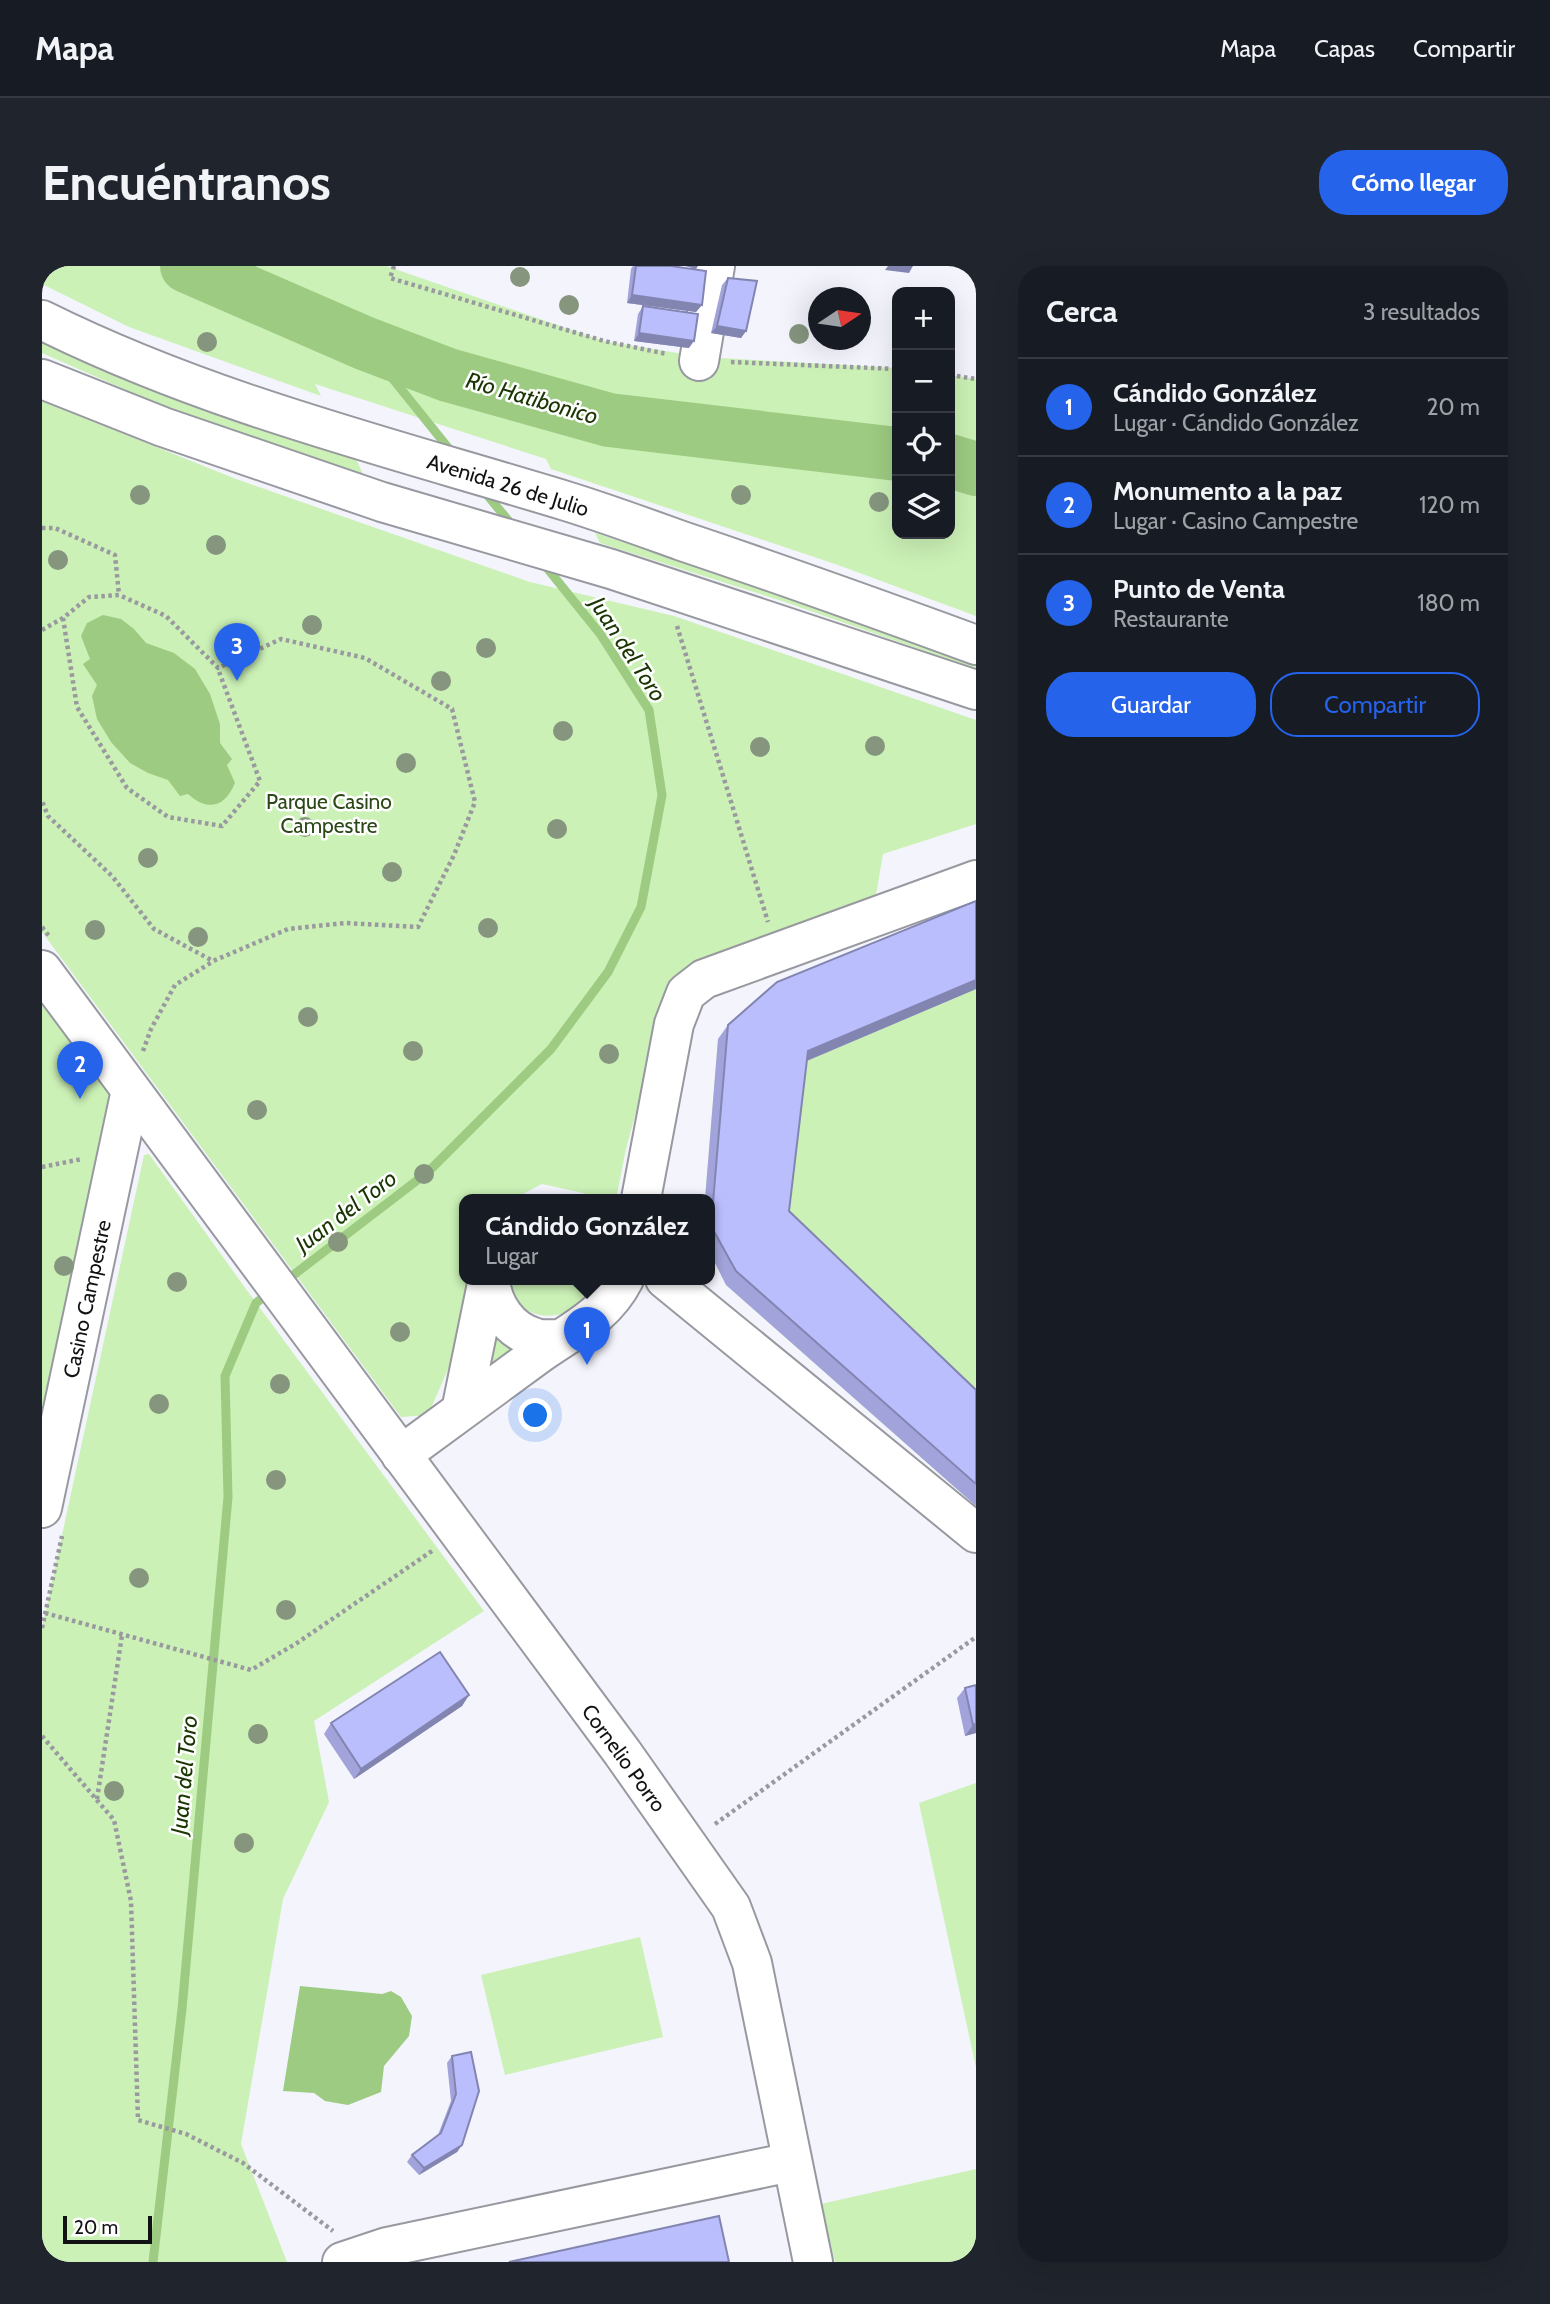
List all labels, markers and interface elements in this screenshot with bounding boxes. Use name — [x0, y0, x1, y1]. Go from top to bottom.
text: Mapa — [35, 28, 114, 68]
text: Mapa — [1220, 34, 1276, 63]
text: Capas — [1314, 34, 1375, 63]
text: Compartir — [1413, 34, 1515, 63]
button: Cómo llegar — [1319, 150, 1508, 215]
text: Encuéntranos — [42, 153, 331, 212]
north arrow — [808, 287, 871, 350]
map controls — [892, 287, 955, 539]
button: + — [892, 287, 955, 350]
text: Cerca — [1046, 293, 1118, 330]
text: 3 resultados — [1363, 298, 1480, 326]
button: − — [892, 350, 955, 413]
water label: Río Hatibonico — [463, 366, 601, 430]
text: Cándido González — [1113, 377, 1317, 409]
text: 1 — [1065, 393, 1073, 421]
text: 20 m — [1427, 393, 1480, 421]
text: Lugar · Cándido González — [1113, 409, 1359, 437]
button: locate — [892, 413, 955, 476]
street label: Avenida 26 de Julio — [424, 449, 592, 521]
text: Monumento a la paz — [1113, 475, 1342, 507]
button: layers — [892, 476, 955, 539]
text: 2 — [1063, 491, 1075, 519]
text: 120 m — [1419, 491, 1480, 519]
text: Lugar · Casino Campestre — [1113, 507, 1358, 535]
text: Punto de Venta — [1113, 573, 1285, 605]
text: 3 — [1063, 589, 1075, 617]
text: 180 m — [1417, 589, 1480, 617]
water label: Juan del Toro — [583, 590, 672, 707]
text: Restaurante — [1113, 605, 1229, 633]
pin: 3 — [214, 623, 260, 681]
button: Guardar — [1046, 672, 1256, 737]
button: Compartir — [1270, 672, 1480, 737]
park label: Parque Casino Campestre — [266, 789, 392, 838]
pin: 2 — [57, 1041, 103, 1099]
water label: Juan del Toro — [288, 1164, 402, 1259]
popup — [459, 1194, 715, 1285]
text: Cándido González — [485, 1210, 689, 1242]
street label: Casino Campestre — [58, 1217, 116, 1380]
text: Lugar — [485, 1242, 538, 1270]
pin: 1 — [564, 1307, 610, 1365]
your location — [518, 1398, 552, 1432]
street label: Cornelio Porro — [577, 1699, 671, 1817]
water label: Juan del Toro — [165, 1714, 203, 1838]
scale bar — [63, 2213, 152, 2245]
text: 20 m — [74, 2216, 118, 2239]

